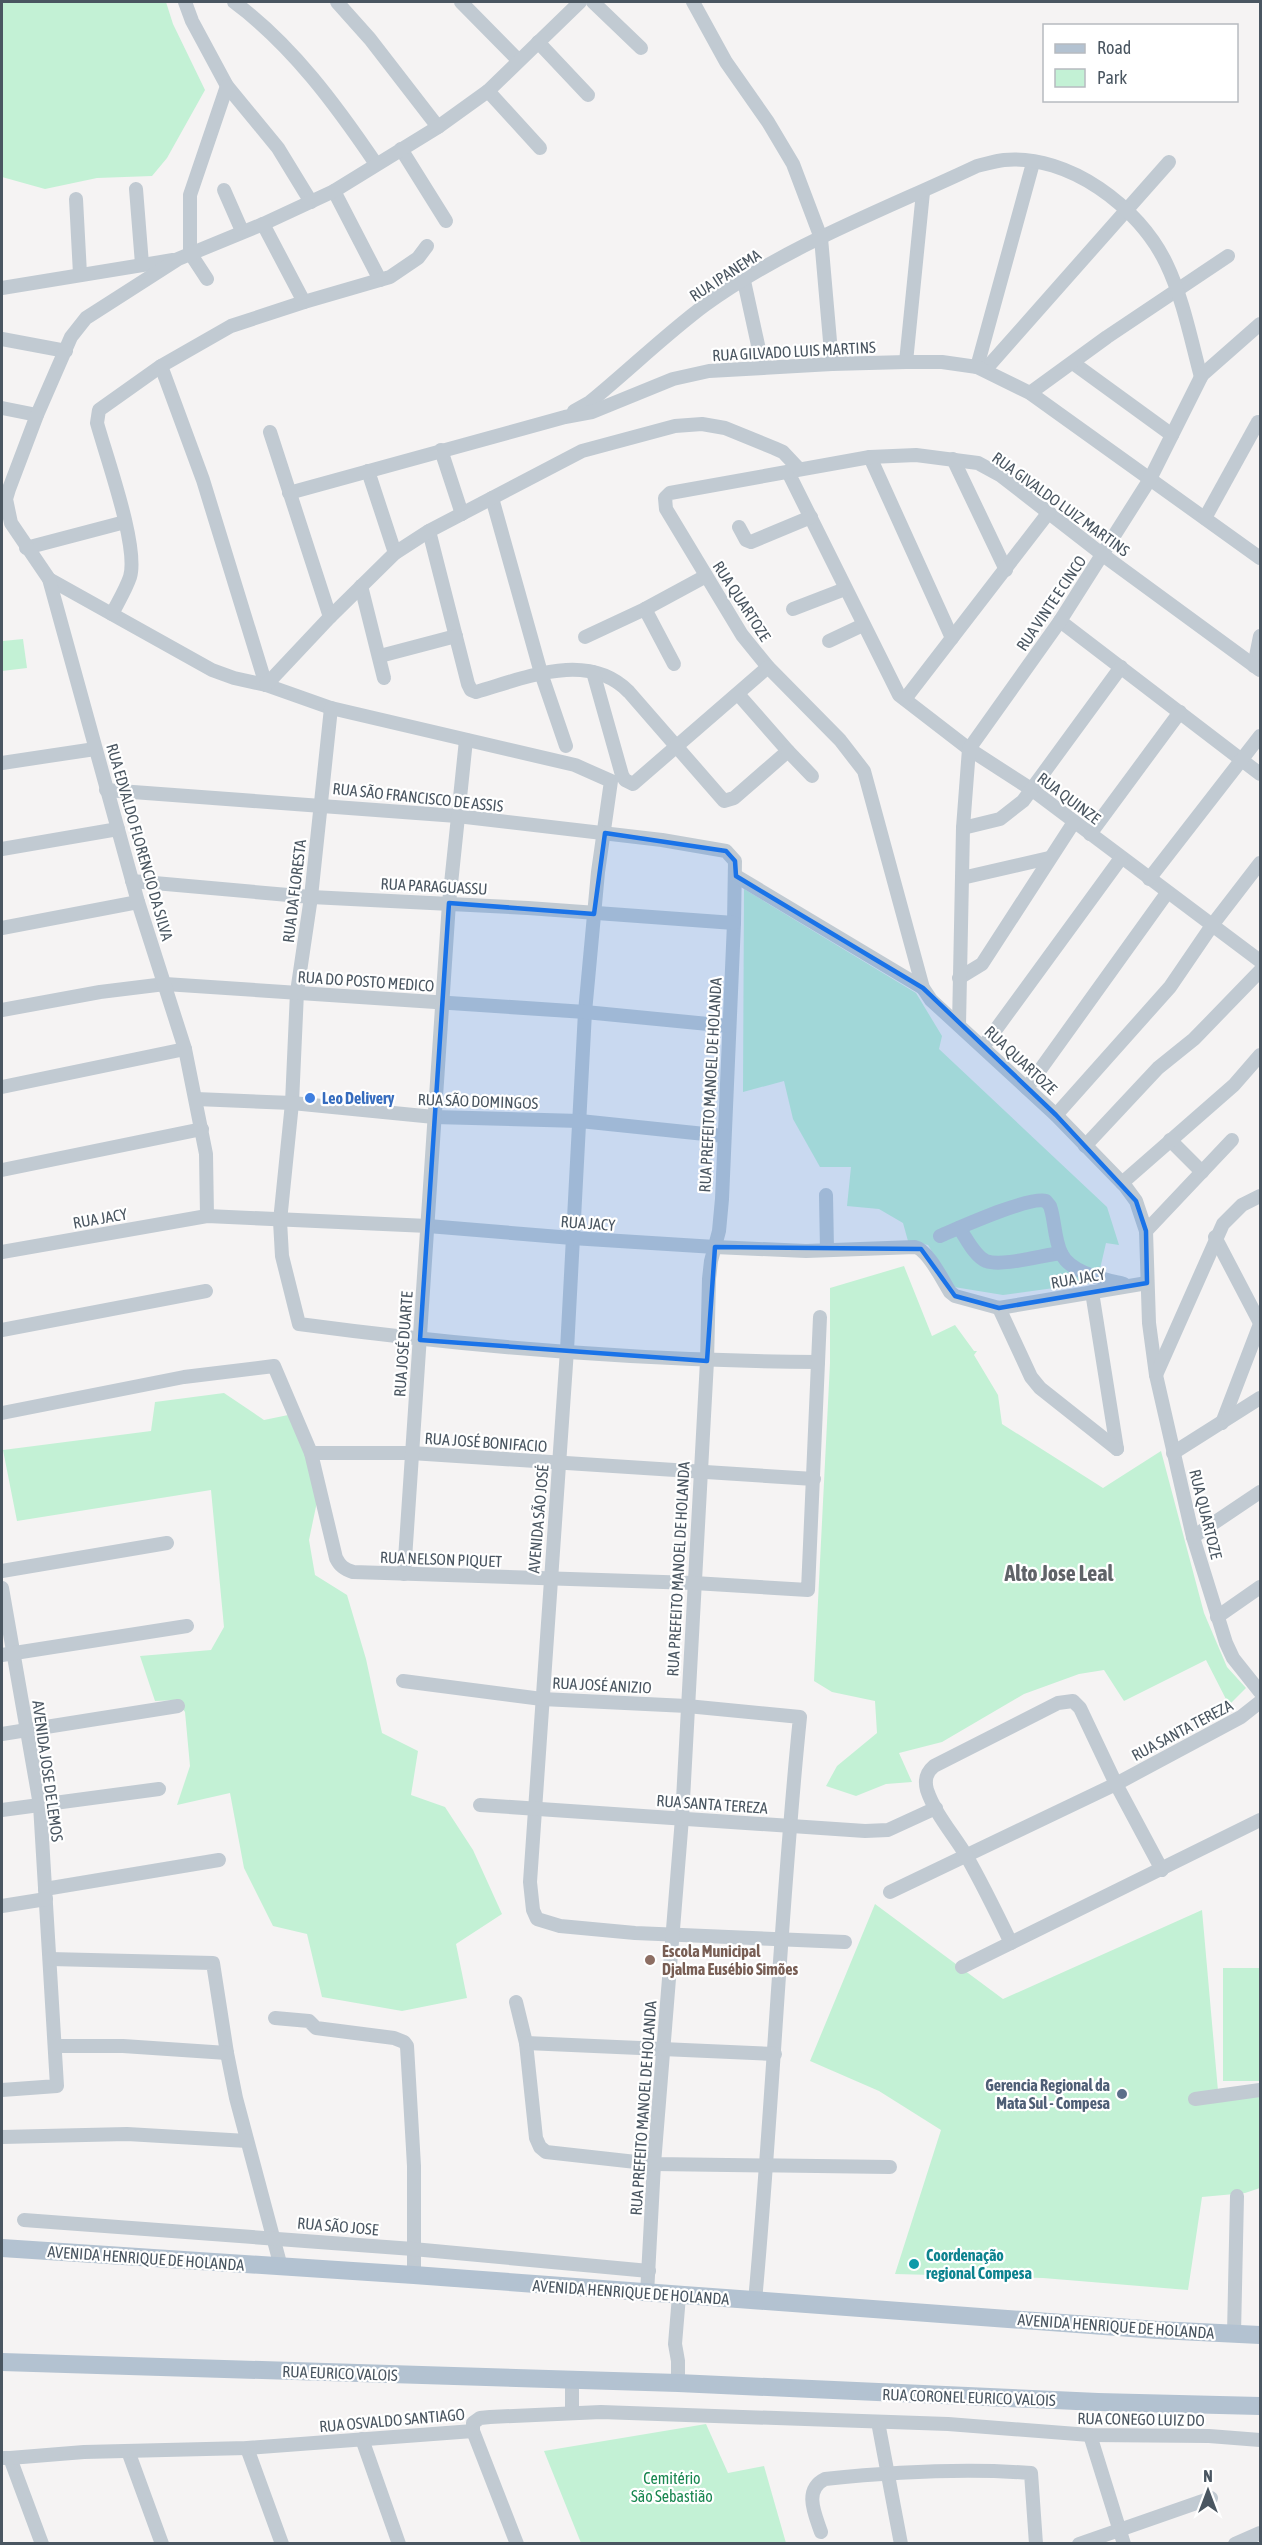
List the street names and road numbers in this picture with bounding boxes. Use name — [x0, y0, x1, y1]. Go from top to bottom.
street label: RUA IPANEMA — [686, 245, 764, 305]
street label: RUA GILVADO LUIS MARTINS — [712, 338, 876, 364]
street label: RUA GIVALDO LUIZ MARTINS — [989, 448, 1133, 560]
street label: RUA VINTE E CINCO — [1013, 552, 1089, 654]
street label: RUA QUARTOZE — [709, 558, 775, 645]
street label: RUA EDVALDO FLORENCIO DA SILVA — [103, 741, 177, 943]
street label: RUA QUINZE — [1034, 769, 1104, 828]
street label: RUA SÃO FRANCISCO DE ASSIS — [332, 779, 505, 815]
street label: RUA DA FLORESTA — [279, 838, 309, 944]
street label: RUA PARAGUASSU — [380, 874, 488, 898]
street label: RUA DO POSTO MEDICO — [297, 967, 435, 995]
street label: RUA PREFEITO MANOEL DE HOLANDA — [695, 977, 725, 1193]
street label: RUA QUARTOZE — [981, 1022, 1061, 1098]
street label: RUA SÃO DOMINGOS — [417, 1090, 539, 1112]
street label: RUA JACY — [71, 1204, 129, 1232]
street label: RUA JACY — [560, 1212, 617, 1234]
street label: RUA JACY — [1049, 1264, 1107, 1292]
street label: RUA JOSÉ DUARTE — [390, 1290, 416, 1397]
street label: RUA JOSÉ BONIFACIO — [424, 1429, 548, 1455]
street label: RUA PREFEITO MANOEL DE HOLANDA — [663, 1461, 693, 1677]
street label: AVENIDA SÃO JOSÉ — [524, 1464, 552, 1574]
street label: RUA QUARTOZE — [1186, 1467, 1226, 1561]
street label: RUA NELSON PIQUET — [380, 1548, 502, 1570]
street label: RUA JOSÉ ANIZIO — [552, 1673, 652, 1697]
street label: RUA SANTA TEREZA — [1129, 1696, 1236, 1764]
street label: AVENIDA JOSE DE LEMOS — [29, 1699, 67, 1843]
street label: RUA SANTA TEREZA — [656, 1791, 768, 1817]
street label: RUA PREFEITO MANOEL DE HOLANDA — [627, 2000, 659, 2216]
street label: RUA SÃO JOSE — [297, 2213, 380, 2239]
street label: AVENIDA HENRIQUE DE HOLANDA — [47, 2242, 245, 2274]
street label: AVENIDA HENRIQUE DE HOLANDA — [532, 2276, 730, 2308]
street label: AVENIDA HENRIQUE DE HOLANDA — [1017, 2310, 1215, 2342]
street label: RUA EURICO VALOIS — [282, 2362, 398, 2384]
street label: RUA CORONEL EURICO VALOIS — [882, 2385, 1056, 2409]
street label: RUA OSVALDO SANTIAGO — [318, 2405, 466, 2435]
street label: RUA CONEGO LUIZ DO — [1077, 2409, 1205, 2429]

